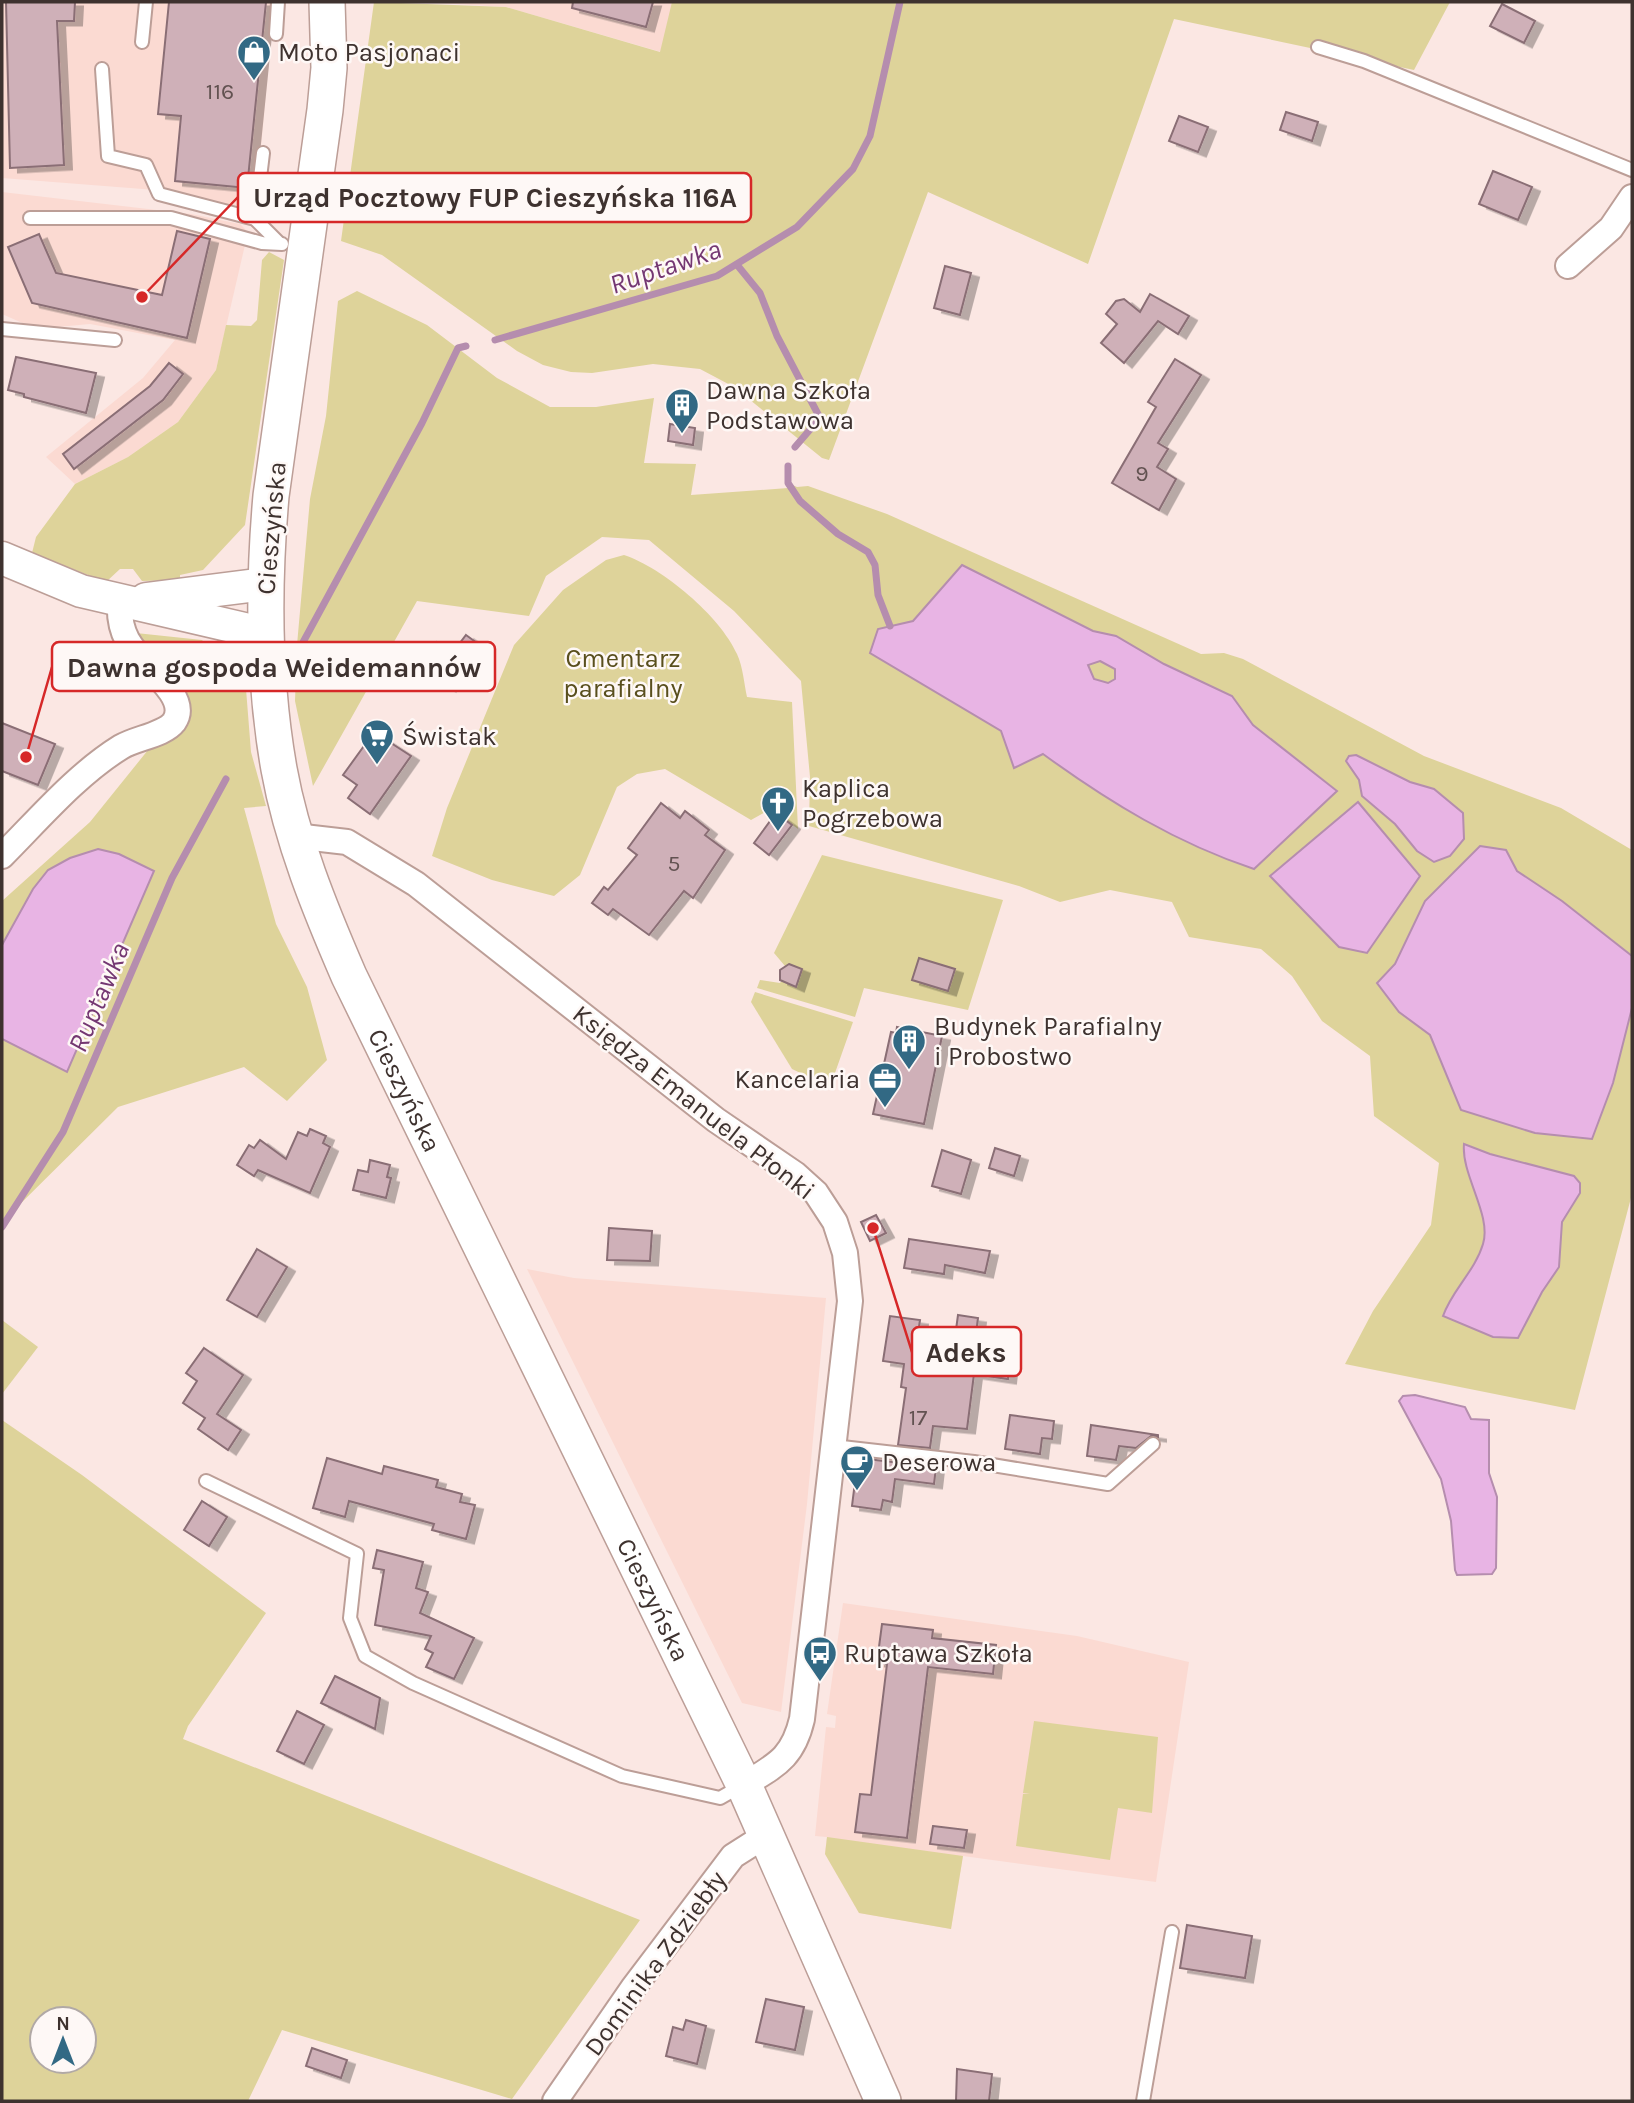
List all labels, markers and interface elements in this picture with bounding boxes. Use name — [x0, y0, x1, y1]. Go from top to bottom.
shop icon: Moto Pasjonaci — [235, 33, 273, 82]
place label: Moto Pasjonaci — [278, 37, 460, 68]
house number: 116 — [206, 78, 234, 105]
callout: Urząd Pocztowy FUP Cieszyńska 116A — [238, 173, 751, 222]
text: Urząd Pocztowy FUP Cieszyńska 116A — [253, 181, 737, 214]
water label: Ruptawka — [605, 232, 725, 301]
place label: Dawna Szkoła Podstawowa — [706, 375, 871, 436]
building icon: Dawna Szkoła Podstawowa — [663, 386, 701, 435]
street label: Cieszyńska — [250, 460, 293, 596]
house number: 9 — [1135, 460, 1149, 487]
callout: Dawna gospoda Weidemannów — [52, 642, 495, 691]
park label: Cmentarz parafialny — [563, 643, 683, 704]
text: Dawna gospoda Weidemannów — [67, 651, 481, 684]
supermarket icon: Świstak — [358, 717, 396, 766]
place label: Świstak — [402, 720, 497, 752]
place label: Kaplica Pogrzebowa — [802, 773, 943, 834]
church icon: Kaplica Pogrzebowa — [759, 784, 797, 833]
house number: 5 — [668, 850, 680, 877]
water label: Ruptawka — [61, 937, 136, 1057]
street label: Księdza Emanuela Płonki — [567, 998, 821, 1207]
place label: Budynek Parafialny i Probostwo — [934, 1011, 1162, 1072]
building icon: Budynek Parafialny i Probostwo — [890, 1022, 928, 1071]
street label: Cieszyńska — [361, 1024, 448, 1157]
office icon: Kancelaria — [866, 1060, 904, 1109]
place label: Kancelaria — [734, 1064, 860, 1095]
callout: Adeks — [912, 1327, 1021, 1376]
text: Adeks — [926, 1336, 1006, 1369]
house number: 17 — [909, 1404, 927, 1431]
cafe icon: Deserowa — [838, 1443, 876, 1492]
place label: Deserowa — [882, 1447, 996, 1478]
street label: Cieszyńska — [610, 1533, 696, 1667]
bus stop icon: Ruptawa Szkoła — [801, 1634, 839, 1683]
place label: Ruptawa Szkoła — [844, 1638, 1033, 1669]
street label: Dominika Zdziebły — [578, 1865, 733, 2062]
north arrow — [28, 2005, 98, 2075]
text: N — [56, 2013, 70, 2035]

